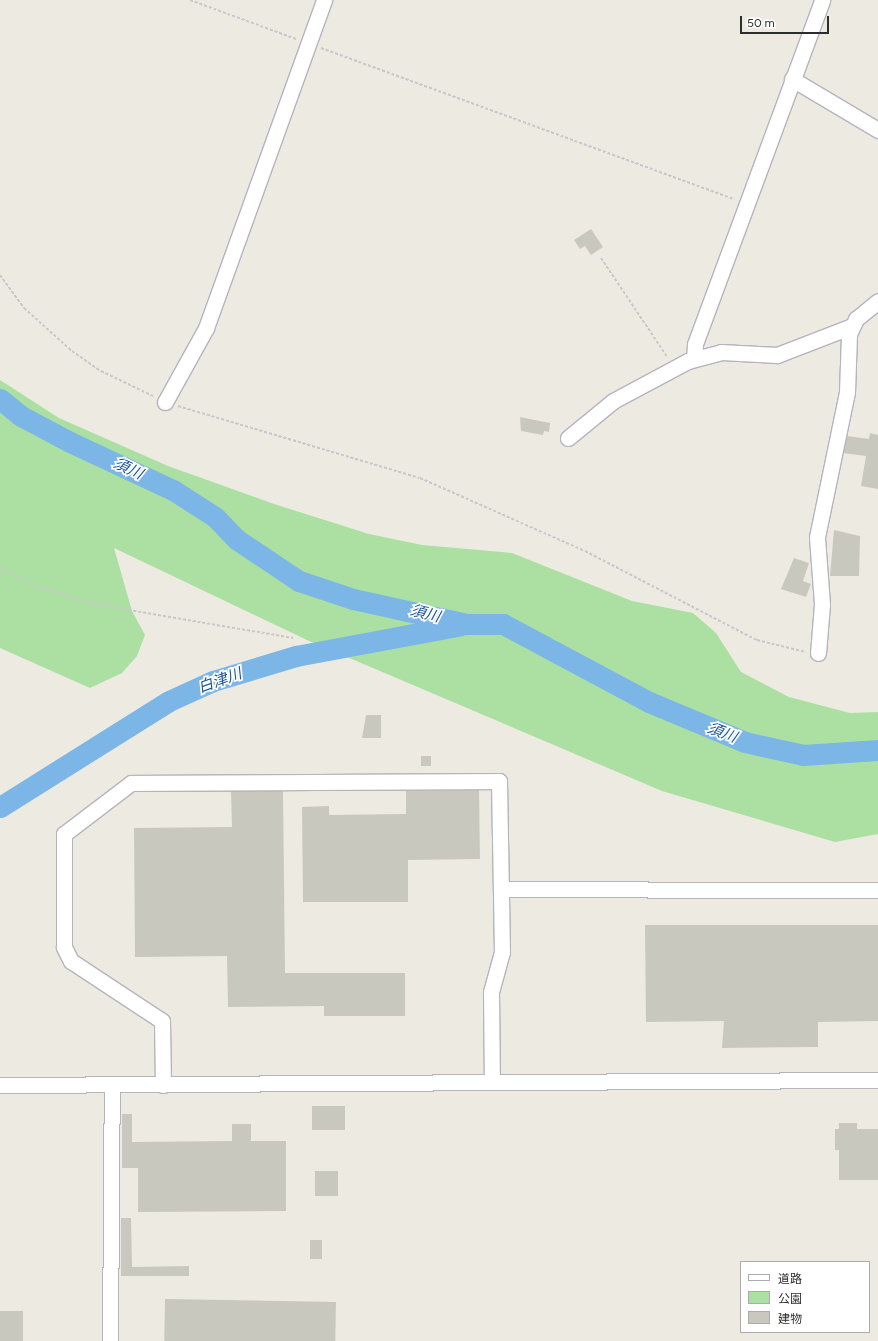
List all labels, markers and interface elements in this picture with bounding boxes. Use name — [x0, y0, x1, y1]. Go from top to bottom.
scale bar — [742, 8, 831, 34]
text: 50 m — [747, 16, 775, 30]
water label: 須川 — [111, 455, 145, 483]
water label: 須川 — [408, 602, 442, 626]
water label: 白津川 — [196, 665, 244, 697]
water label: 須川 — [705, 719, 739, 747]
legend — [740, 1261, 870, 1333]
text: 道路 — [778, 1272, 802, 1286]
text: 公園 — [778, 1292, 802, 1306]
text: 建物 — [778, 1312, 802, 1326]

